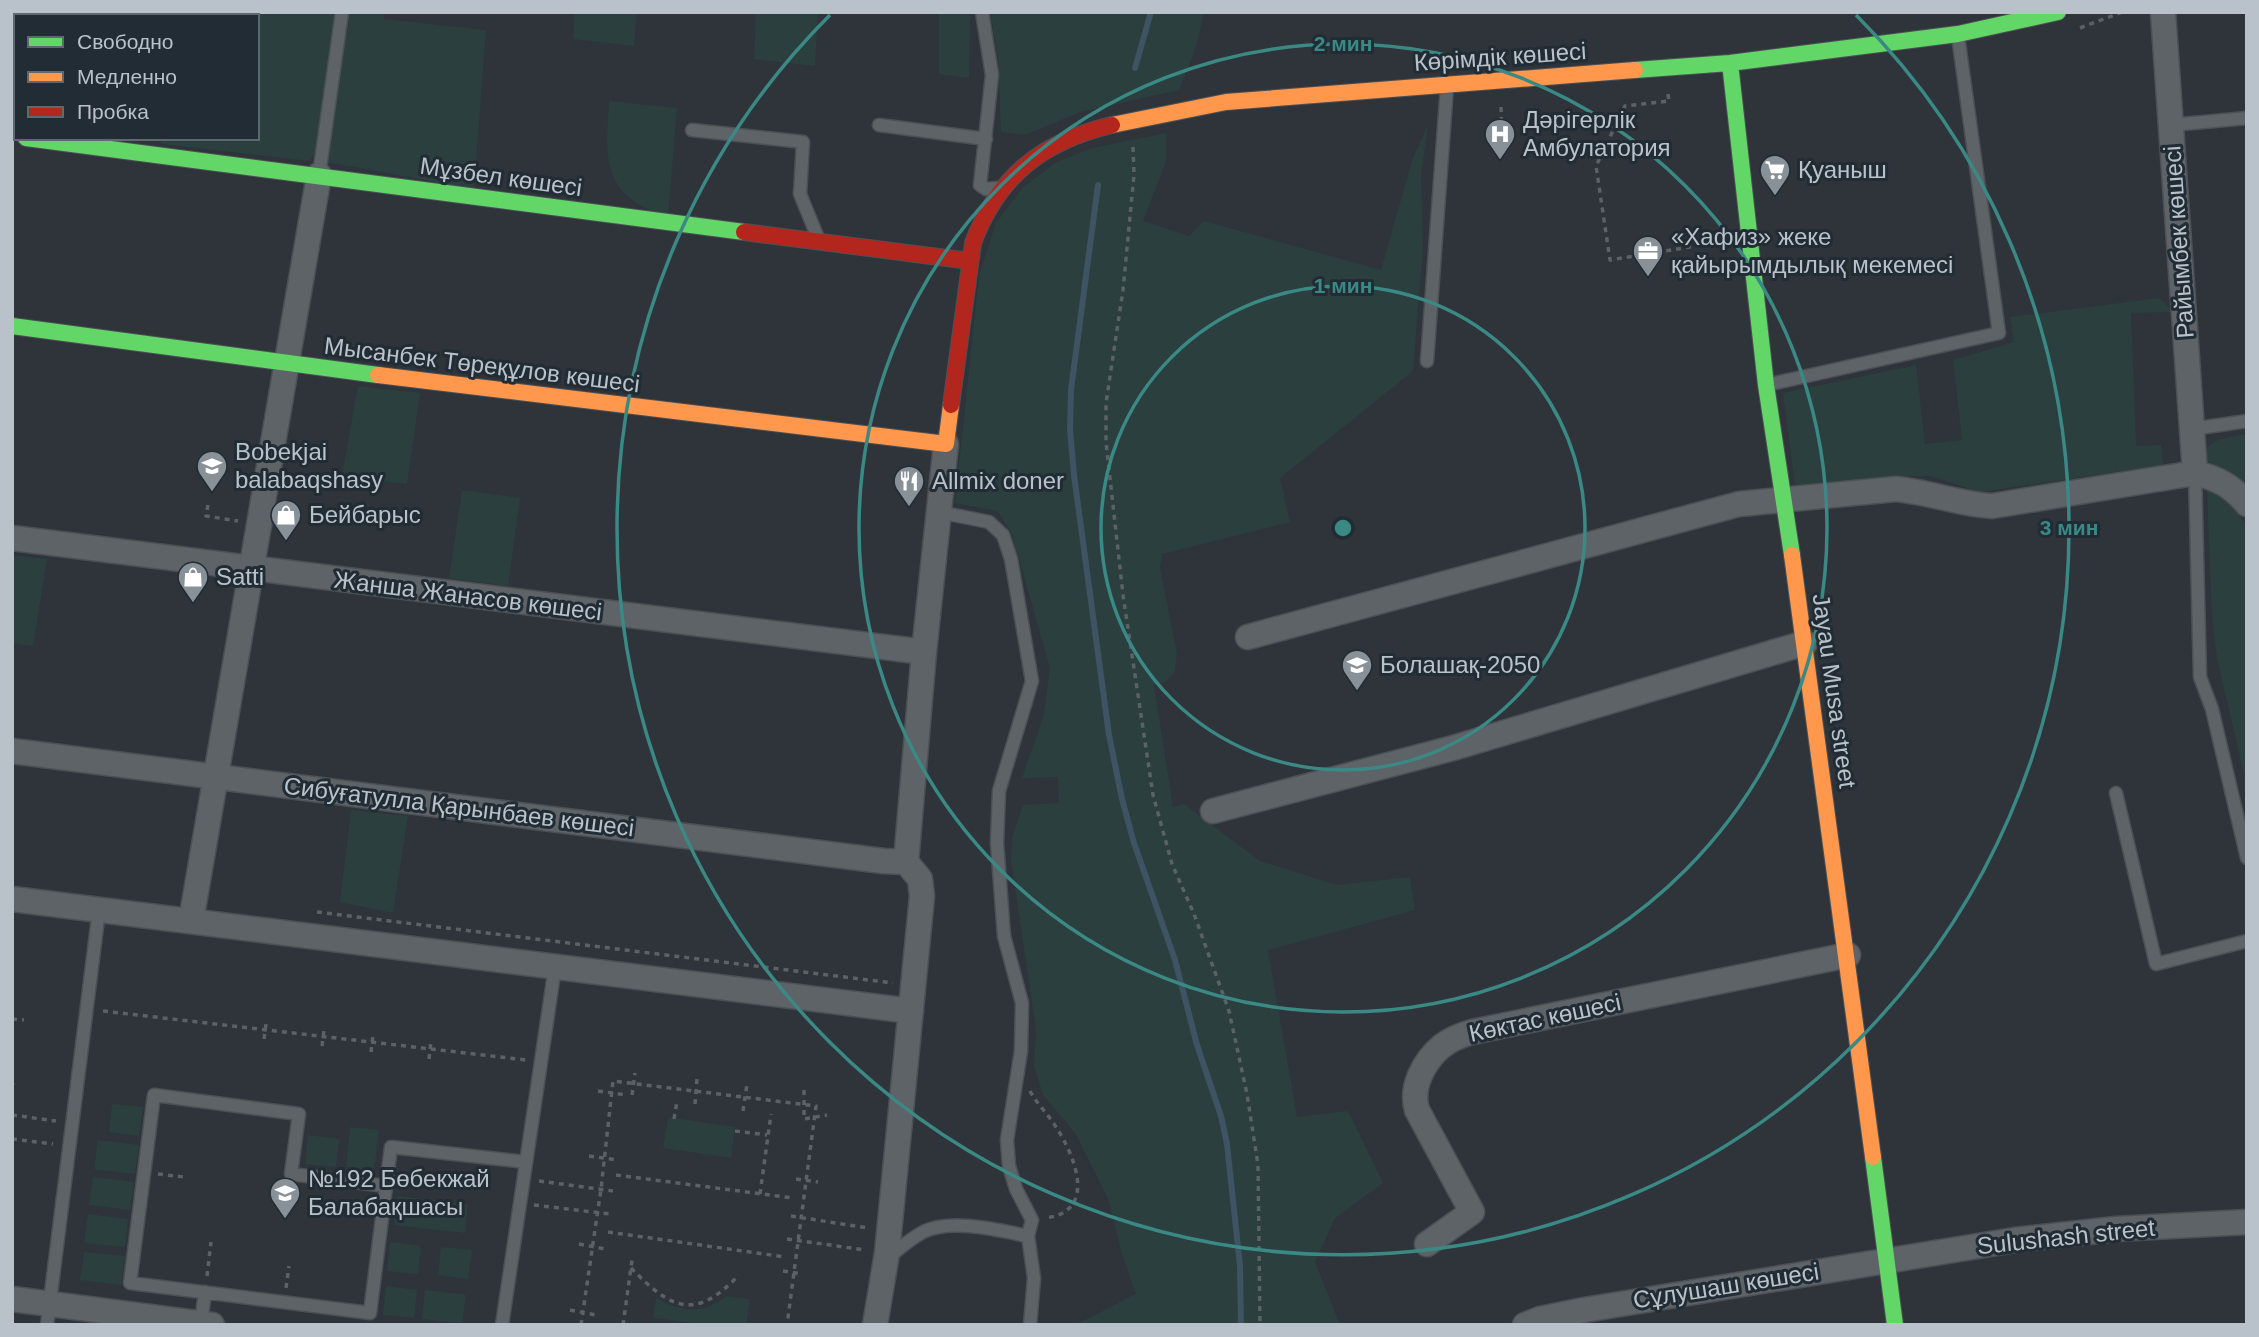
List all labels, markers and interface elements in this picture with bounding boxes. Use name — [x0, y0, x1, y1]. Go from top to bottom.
legend — [14, 14, 259, 140]
text: Свободно — [77, 30, 174, 53]
text: 2 мин — [1314, 32, 1372, 55]
street label: Көрімдік көшесі — [1413, 37, 1587, 76]
text: Медленно — [77, 65, 177, 88]
text: Пробка — [77, 100, 149, 123]
place label: Дәрігерлік Амбулатория — [1523, 106, 1671, 161]
hospital icon: Дәрігерлік Амбулатория — [1483, 117, 1517, 161]
street label: Райымбек көшесі — [2158, 145, 2199, 339]
street label: Мұзбел көшесі — [418, 152, 584, 201]
supermarket icon: Қуаныш — [1758, 153, 1792, 197]
place label: Қуаныш — [1798, 156, 1887, 183]
place label: «Хафиз» жеке қайырымдылық мекемесі — [1671, 223, 1953, 278]
office icon: «Хафиз» жеке қайырымдылық мекемесі — [1631, 234, 1665, 278]
text: 1 мин — [1314, 274, 1372, 297]
street label: Мысанбек Төреқұлов көшесі — [323, 332, 641, 397]
place label: Bobekjai balabaqshasy — [235, 438, 383, 493]
school or university icon: Bobekjai balabaqshasy — [195, 449, 229, 493]
restaurant icon: Allmix doner — [892, 464, 926, 508]
place label: Allmix doner — [932, 467, 1064, 494]
shop icon: Бейбарыс — [269, 498, 303, 542]
place label: Бейбарыс — [309, 501, 421, 528]
centre of rings — [1331, 516, 1355, 540]
text: 3 мин — [2040, 516, 2098, 539]
shop icon: Satti — [176, 560, 210, 604]
place label: Satti — [216, 563, 264, 590]
street label: Жанша Жанасов көшесі — [333, 566, 603, 625]
street label: Jayau Musa street — [1807, 592, 1862, 790]
school or university icon: Болашақ-2050 — [1340, 648, 1374, 692]
place label: Болашақ-2050 — [1380, 651, 1540, 678]
street label: Сибуғатулла Қарынбаев көшесі — [282, 772, 636, 841]
street label: Көктас көшесі — [1466, 988, 1623, 1047]
place label: №192 Бөбекжай Балабақшасы — [308, 1165, 490, 1220]
school or university icon: №192 Бөбекжай Балабақшасы — [268, 1176, 302, 1220]
street label: Sulushash street — [1976, 1214, 2157, 1259]
street label: Сұлушаш көшесі — [1631, 1257, 1821, 1314]

